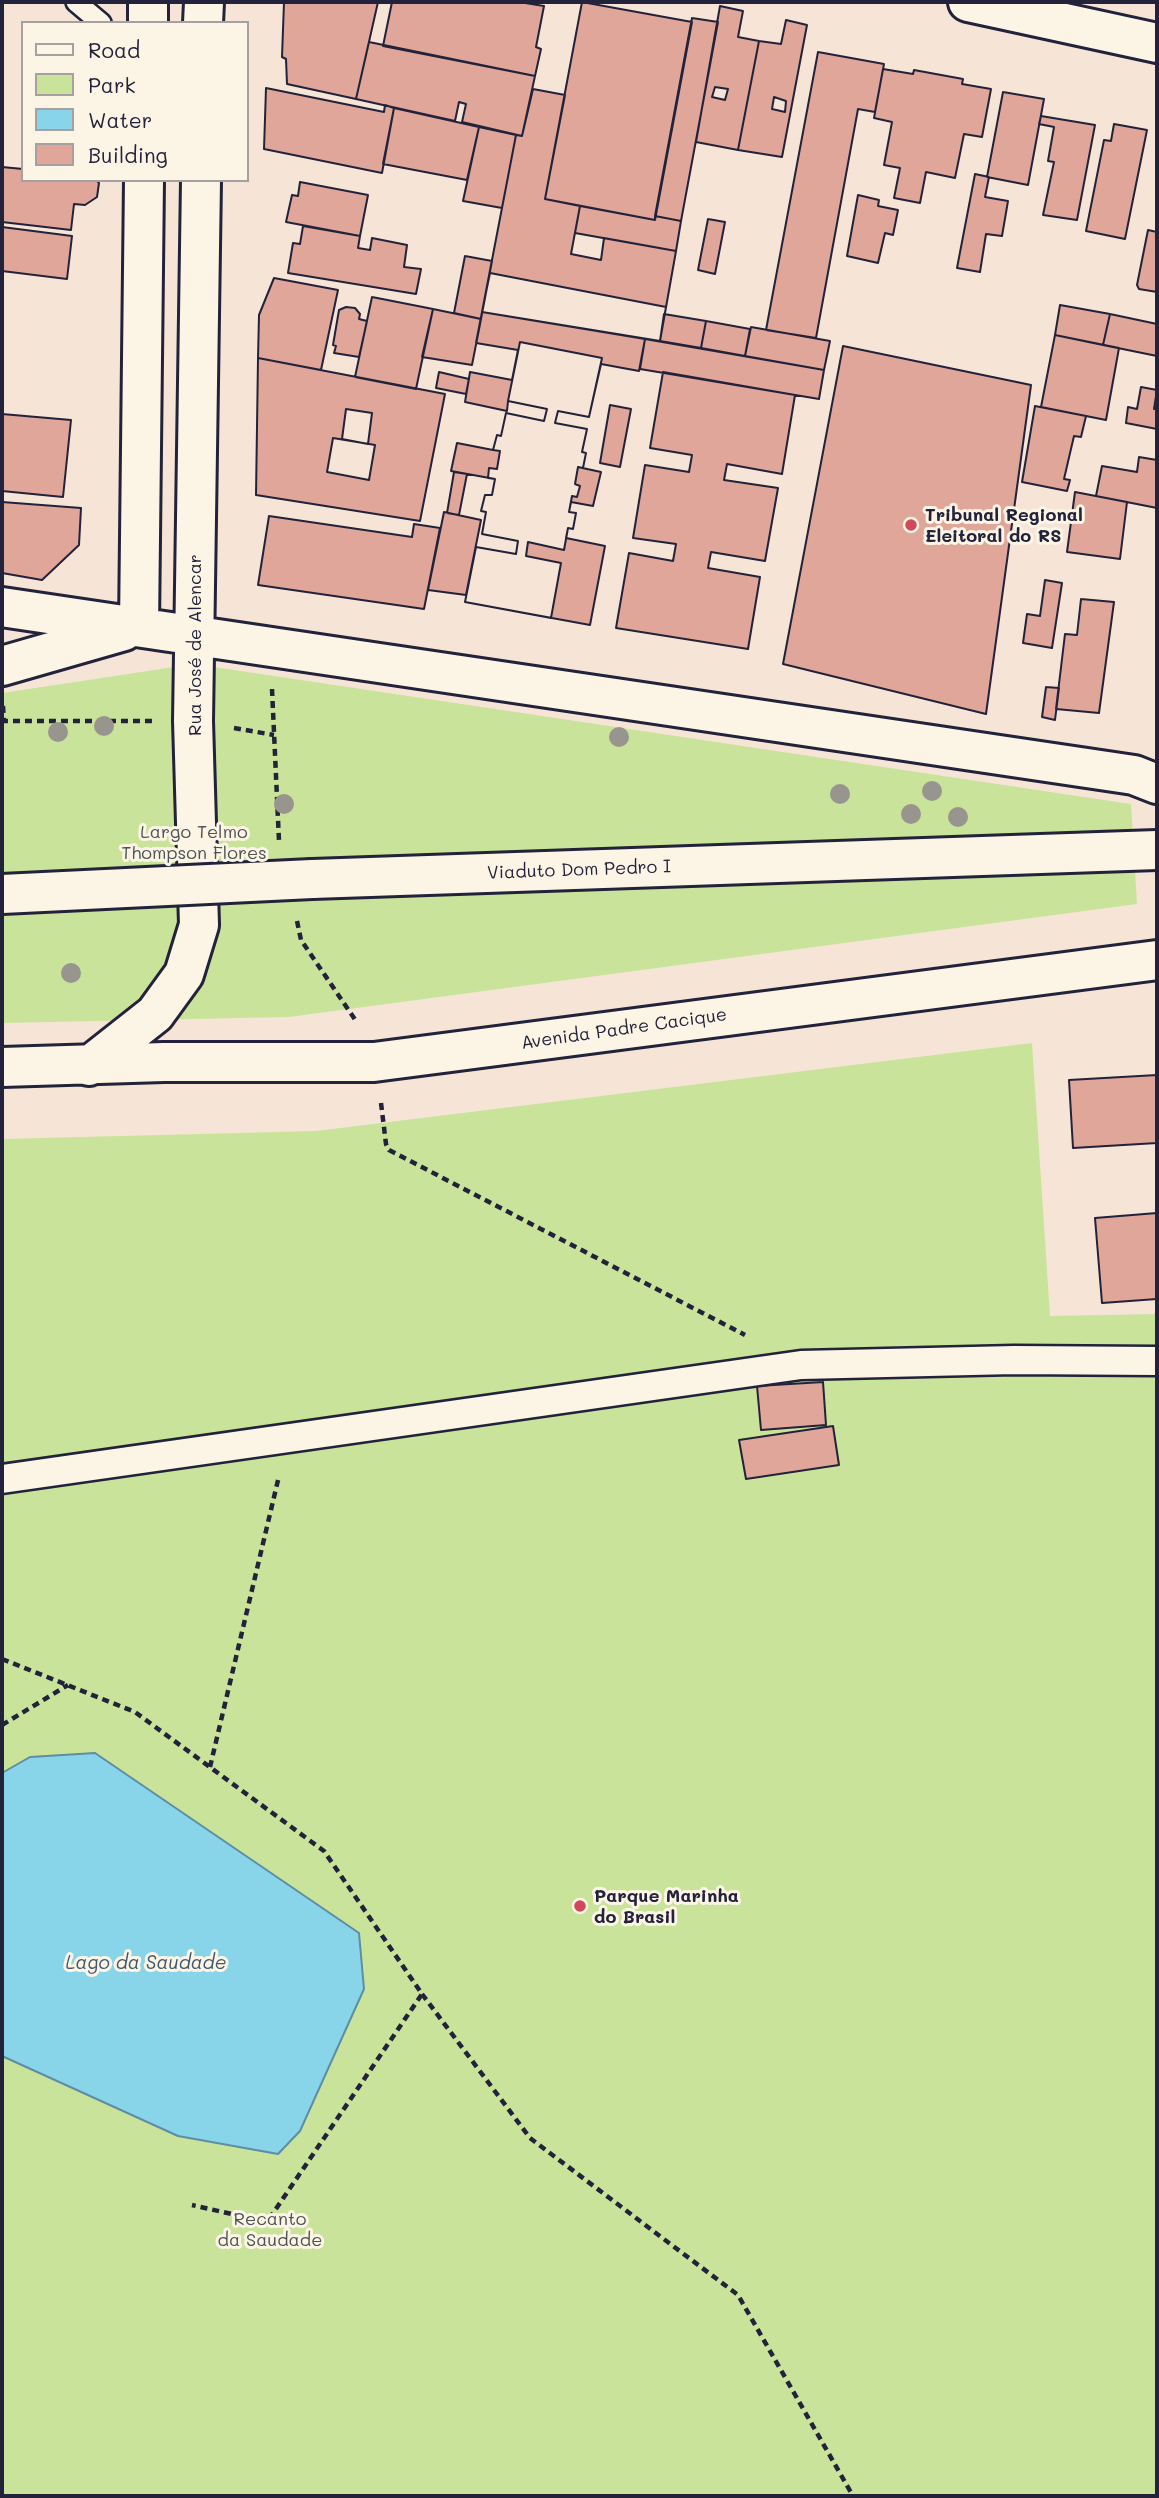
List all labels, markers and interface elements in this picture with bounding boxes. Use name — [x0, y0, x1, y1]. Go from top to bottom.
legend — [21, 21, 248, 182]
text: Road — [88, 36, 140, 63]
text: Park — [88, 71, 136, 98]
text: Water — [88, 106, 152, 133]
text: Building — [88, 141, 168, 168]
place label: Tribunal Regional Eleitoral do RS — [925, 504, 1083, 546]
marker: Tribunal Regional Eleitoral do RS — [903, 517, 919, 533]
street label: Rua José de Alencar — [184, 554, 206, 736]
park label: Largo Telmo Thompson Flores — [121, 821, 267, 864]
street label: Viaduto Dom Pedro I — [487, 856, 671, 884]
street label: Avenida Padre Cacique — [520, 1004, 728, 1054]
place label: Parque Marinha do Brasil — [594, 1885, 739, 1927]
marker: Parque Marinha do Brasil — [572, 1898, 588, 1914]
water label: Lago da Saudade — [66, 1952, 226, 1974]
park label: Recanto da Saudade — [218, 2208, 322, 2250]

